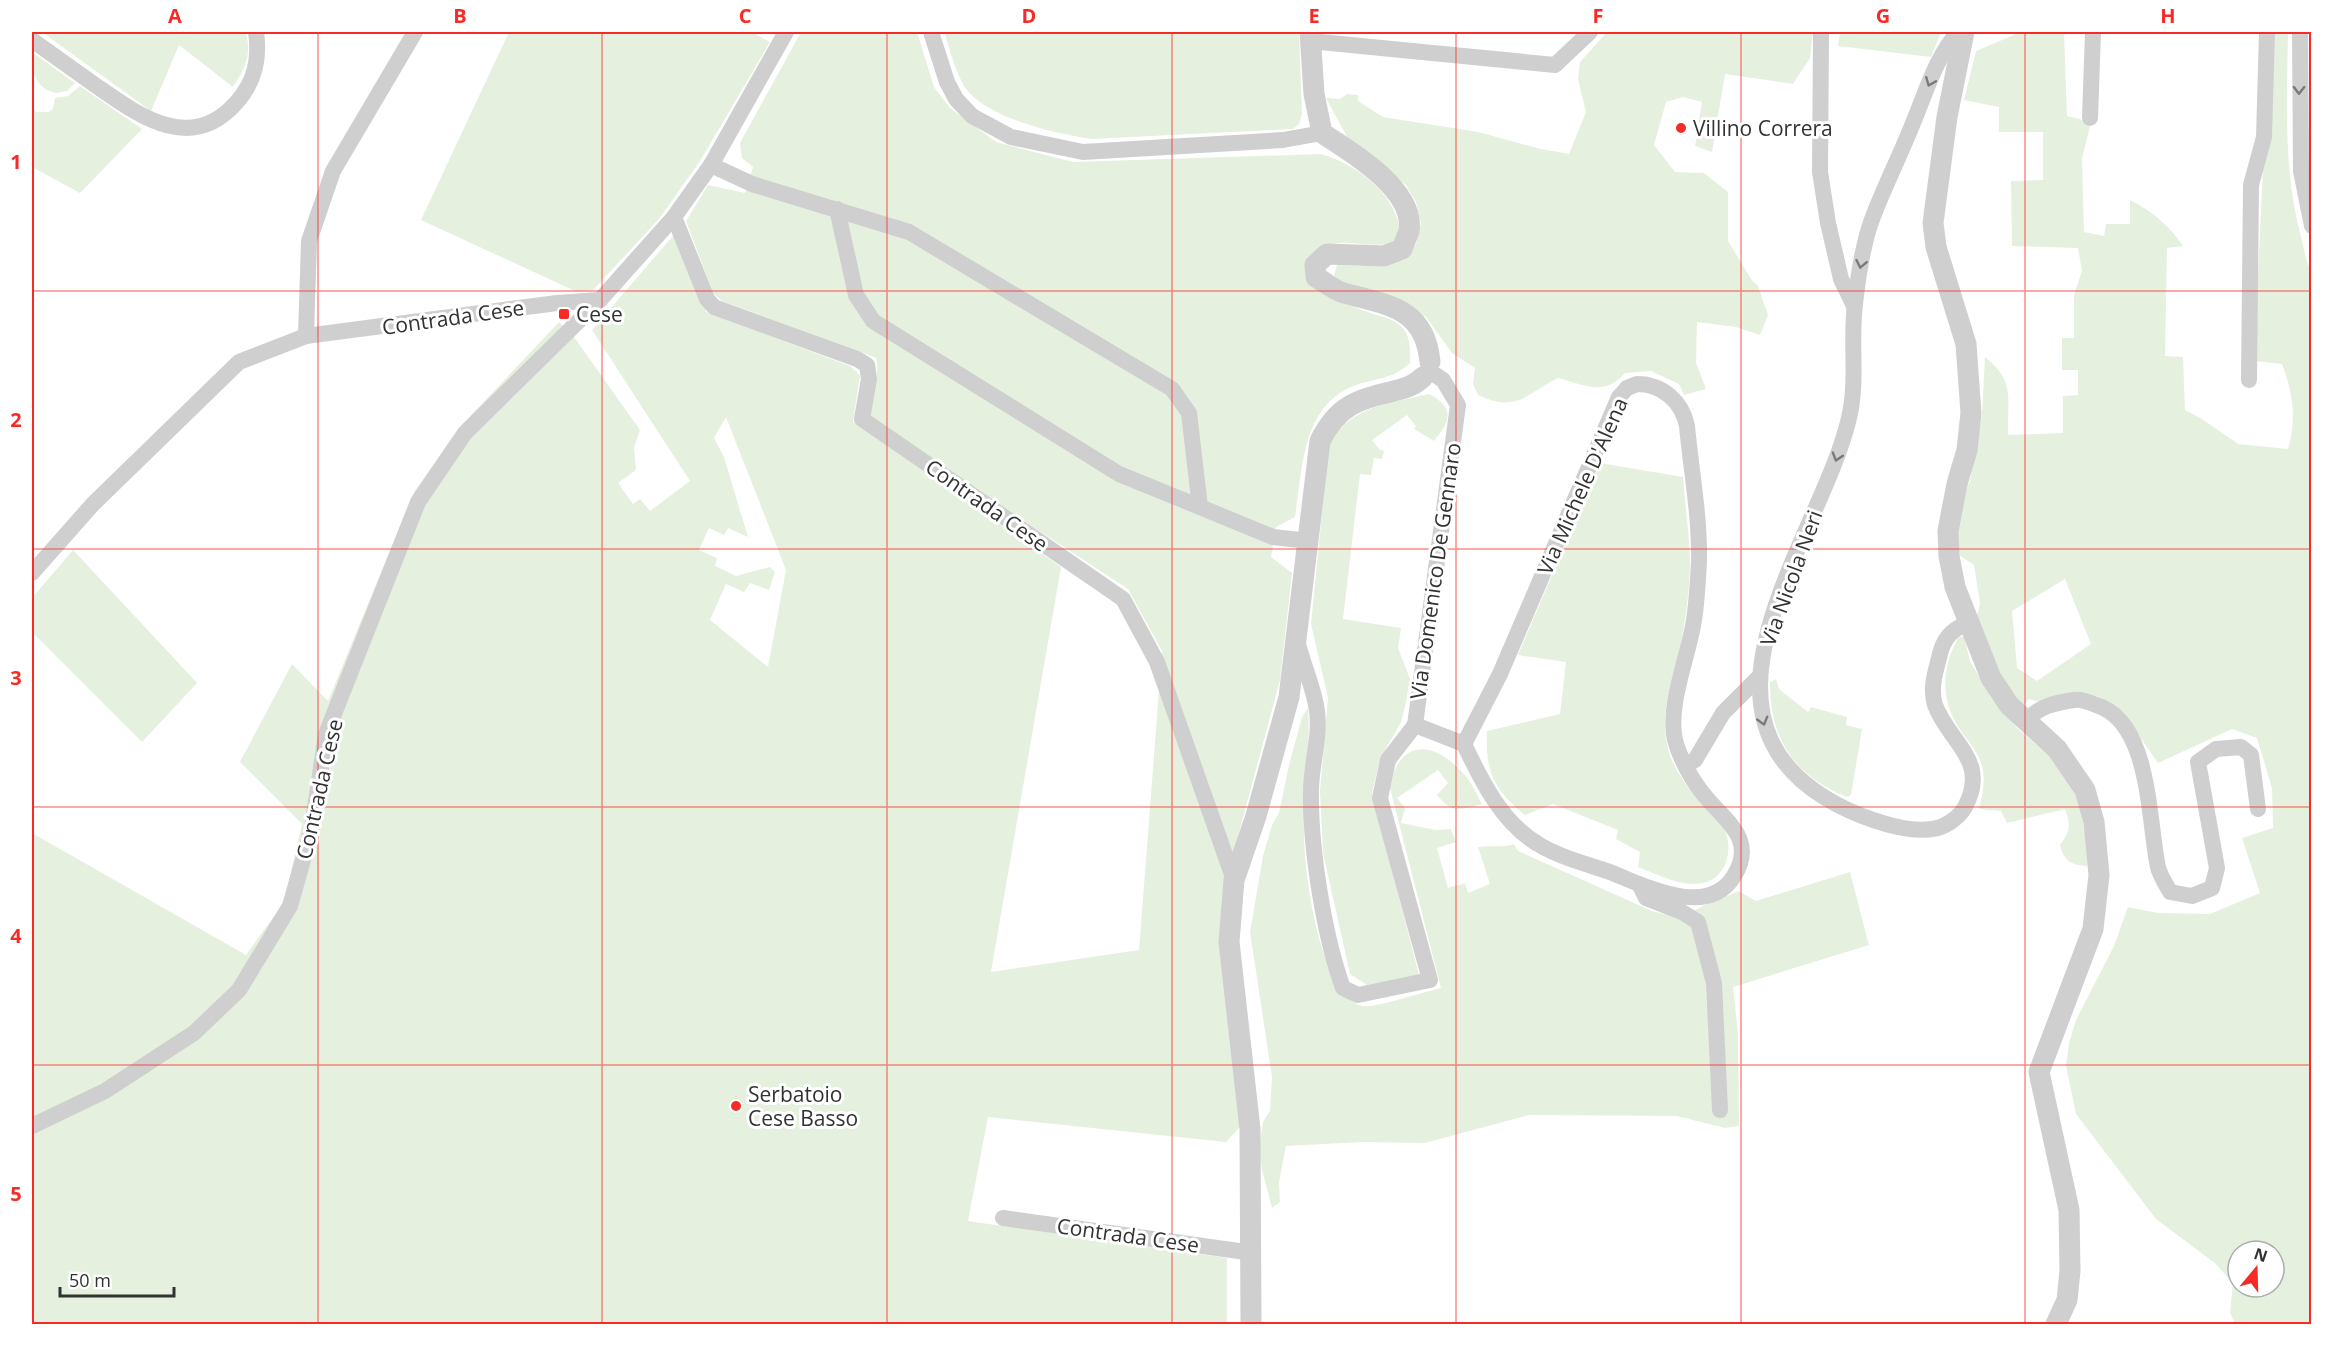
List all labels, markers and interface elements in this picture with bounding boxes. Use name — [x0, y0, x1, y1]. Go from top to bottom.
text: A — [168, 2, 182, 29]
text: B — [453, 2, 467, 29]
text: C — [739, 2, 752, 29]
text: D — [1022, 2, 1036, 29]
text: E — [1308, 2, 1320, 29]
text: F — [1593, 2, 1603, 29]
text: G — [1876, 2, 1890, 29]
text: H — [2160, 2, 2176, 29]
one-way arrow — [1925, 76, 1937, 87]
one-way arrow — [2293, 85, 2305, 94]
place label: Villino Correra — [1693, 114, 1833, 142]
marker: Villino Correra — [1674, 121, 1688, 135]
text: 1 — [10, 148, 22, 175]
one-way arrow — [1855, 259, 1868, 269]
street label: Contrada Cese — [380, 293, 526, 341]
place label: Cese — [576, 300, 623, 328]
marker: Cese — [557, 307, 571, 321]
street label: Via Michele D'Alena — [1530, 393, 1634, 579]
text: 2 — [10, 406, 22, 433]
street label: Via Domenico De Gennaro — [1403, 441, 1467, 701]
one-way arrow — [1832, 451, 1844, 462]
street label: Contrada Cese — [920, 452, 1054, 558]
street label: Via Nicola Neri — [1753, 506, 1829, 650]
text: 3 — [10, 664, 22, 691]
one-way arrow — [1756, 715, 1768, 726]
street label: Contrada Cese — [289, 716, 349, 862]
text: 4 — [10, 922, 22, 949]
place label: Serbatoio Cese Basso — [748, 1080, 858, 1132]
marker: Serbatoio Cese Basso — [729, 1099, 743, 1113]
text: 5 — [10, 1180, 22, 1207]
street label: Contrada Cese — [1055, 1211, 1201, 1259]
north arrow — [2226, 1239, 2286, 1299]
text: N — [2251, 1242, 2271, 1267]
scale bar — [60, 1260, 174, 1298]
text: 50 m — [69, 1268, 111, 1292]

